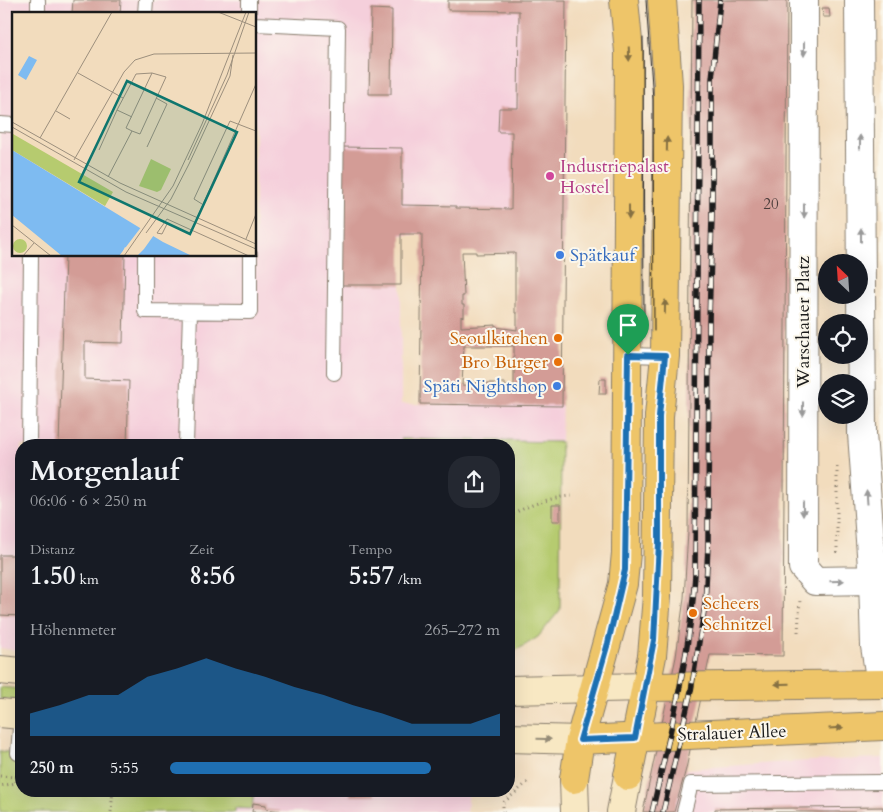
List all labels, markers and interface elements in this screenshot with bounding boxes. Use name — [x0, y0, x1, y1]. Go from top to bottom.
inset map — [12, 12, 256, 256]
one-way arrow — [800, 41, 808, 57]
one-way arrow — [625, 46, 633, 62]
one-way arrow — [856, 134, 864, 150]
one-way arrow — [663, 136, 671, 152]
place label: Industriepalast Hostel — [560, 154, 669, 200]
marker: Industriepalast Hostel — [544, 170, 556, 182]
house number: 20 — [763, 194, 779, 214]
one-way arrow — [800, 203, 808, 219]
one-way arrow — [625, 204, 633, 220]
one-way arrow — [857, 226, 865, 242]
place label: Spätkauf — [570, 243, 639, 268]
marker: Spätkauf — [554, 249, 566, 261]
north arrow — [818, 254, 868, 304]
map controls — [818, 254, 868, 424]
street label: Warschauer Platz — [791, 256, 816, 389]
one-way arrow — [661, 299, 669, 315]
pin — [607, 304, 649, 355]
icon: arrive — [614, 311, 642, 339]
button: locate — [818, 314, 868, 364]
place label: Seoulkitchen — [450, 326, 549, 351]
marker: Seoulkitchen — [552, 332, 564, 344]
place label: Bro Burger — [461, 350, 548, 375]
marker: Bro Burger — [552, 356, 564, 368]
place label: Späti Nightshop — [424, 374, 547, 399]
button: layers — [818, 374, 868, 424]
marker: Späti Nightshop — [551, 380, 563, 392]
one-way arrow — [799, 401, 807, 417]
text: Morgenlauf — [30, 452, 179, 490]
button: share — [448, 456, 500, 508]
one-way arrow — [863, 489, 871, 505]
text: 06:06 · 6 × 250 m — [30, 490, 147, 512]
one-way arrow — [799, 501, 807, 517]
text: Distanz — [30, 540, 75, 559]
text: Zeit — [189, 540, 214, 559]
text: Tempo — [349, 540, 392, 559]
text: 1.50 — [30, 559, 76, 593]
text: 8:56 — [189, 559, 235, 593]
text: 5:57 — [349, 559, 394, 593]
text: km — [76, 570, 99, 589]
text: /km — [394, 570, 422, 589]
one-way arrow — [829, 577, 845, 585]
place label: Scheers Schnitzel — [703, 591, 772, 637]
marker: Scheers Schnitzel — [687, 607, 699, 619]
text: Höhenmeter — [30, 619, 116, 641]
text: 265–272 m — [424, 619, 500, 641]
one-way arrow — [774, 680, 790, 688]
street label: Stralauer Allee — [677, 719, 787, 747]
one-way arrow — [828, 724, 844, 732]
one-way arrow — [537, 735, 553, 743]
text: 250 m — [30, 757, 74, 779]
text: 5:55 — [110, 757, 139, 779]

